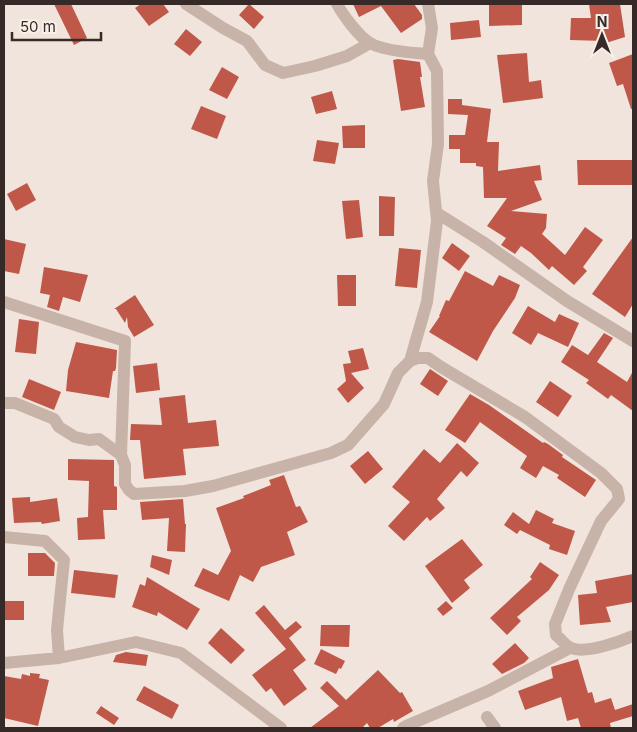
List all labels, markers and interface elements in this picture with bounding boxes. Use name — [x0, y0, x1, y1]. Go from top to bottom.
scale bar — [12, 10, 101, 42]
north arrow — [577, 10, 627, 60]
text: N — [597, 13, 607, 30]
text: 50 m — [20, 17, 56, 36]

